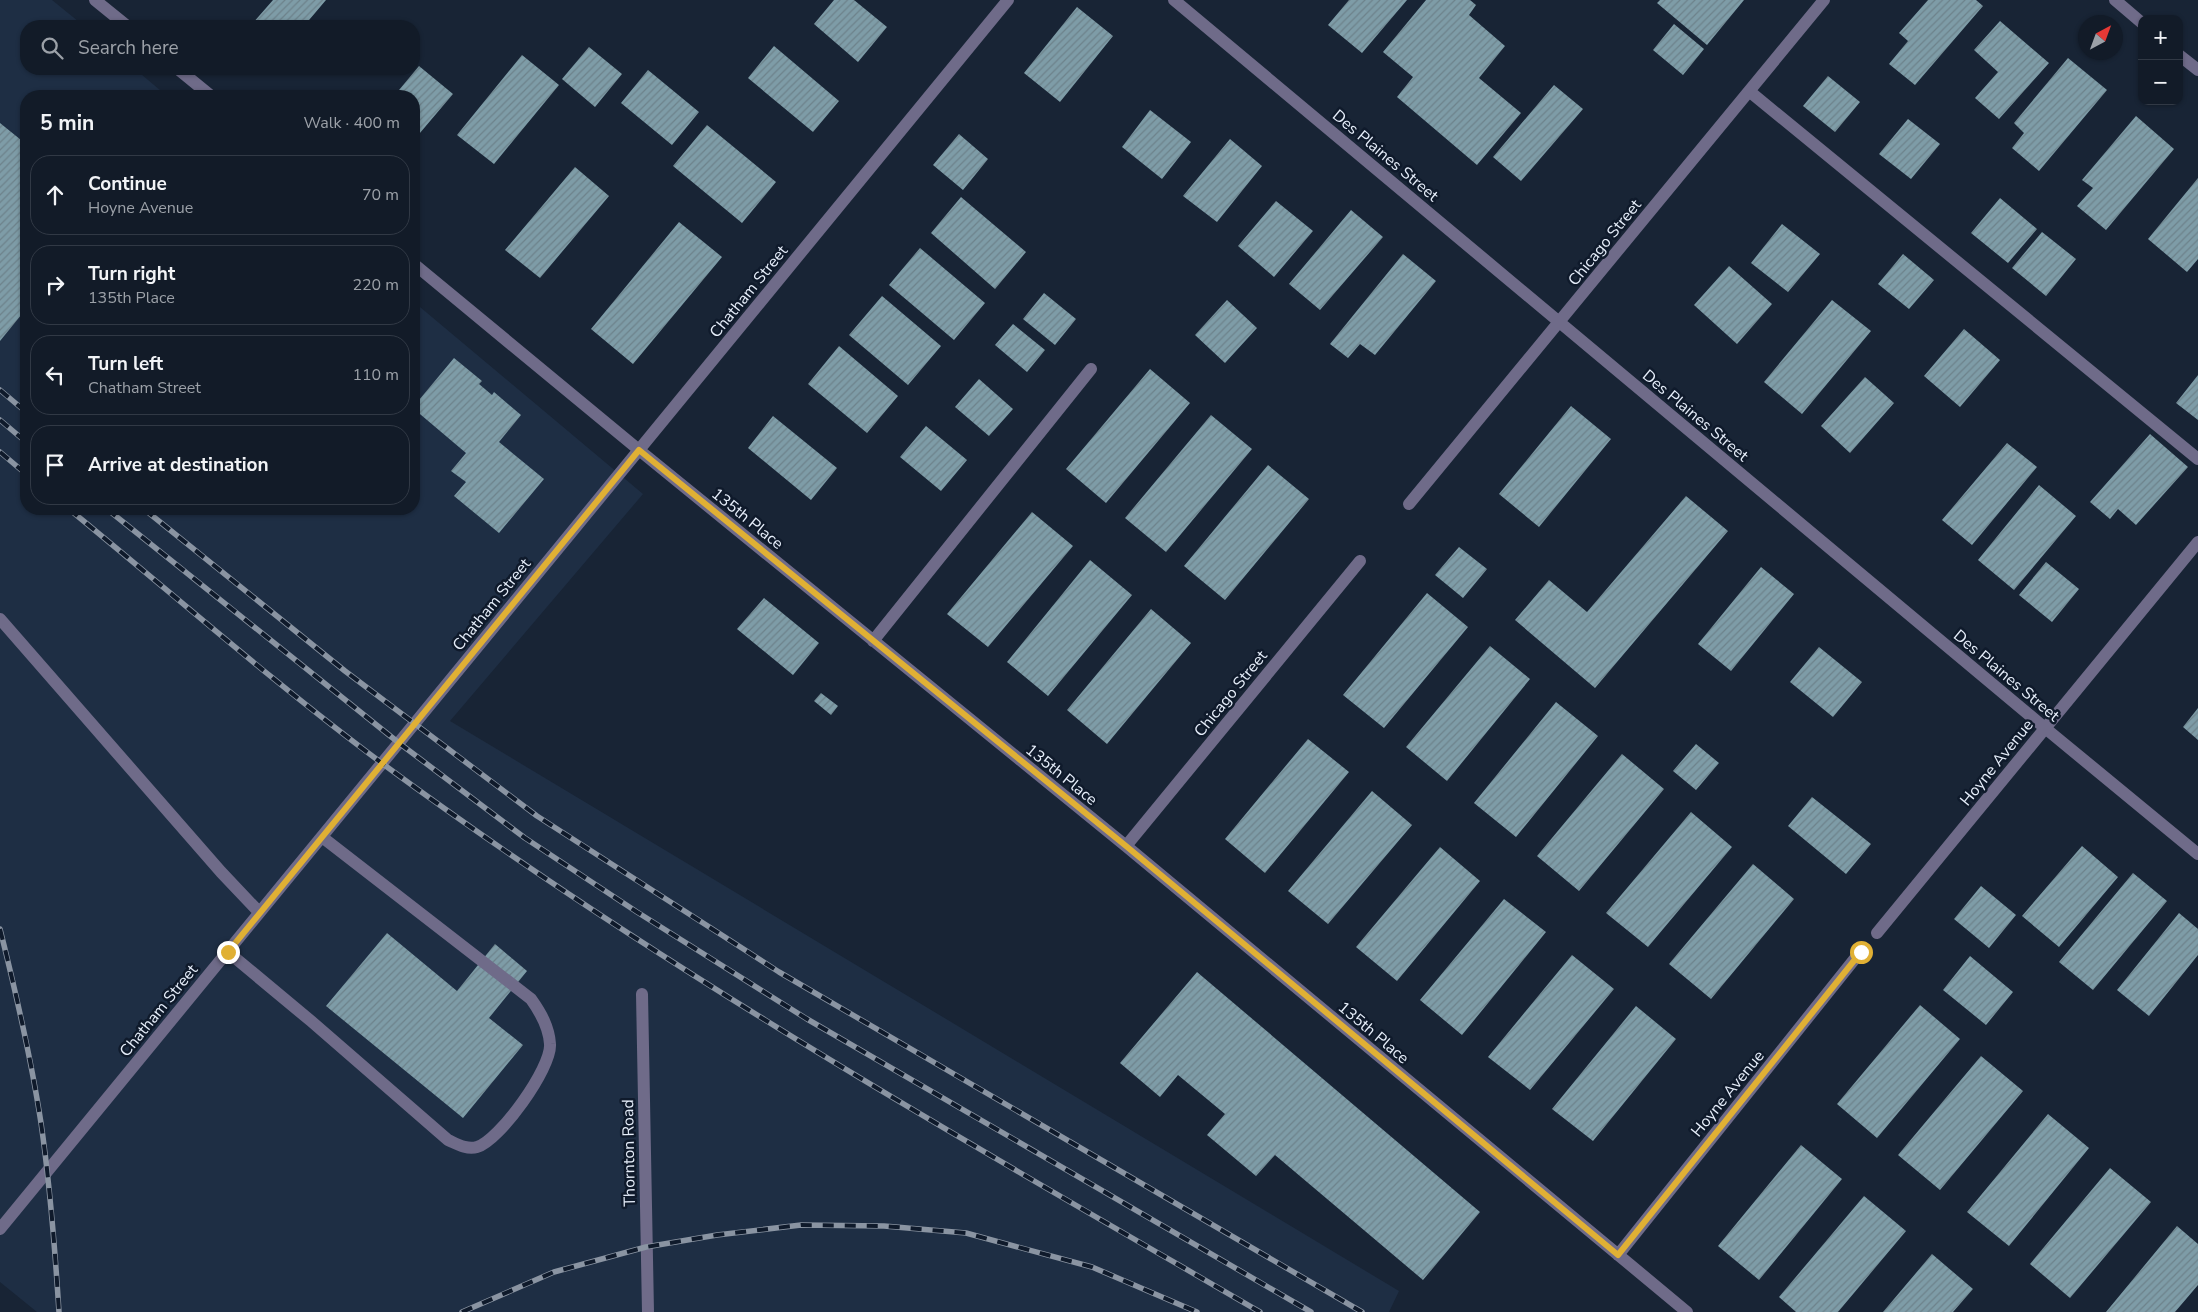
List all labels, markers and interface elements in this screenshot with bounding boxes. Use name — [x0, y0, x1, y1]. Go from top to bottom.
north arrow — [2078, 15, 2123, 60]
map controls — [2138, 15, 2183, 105]
button: + — [2138, 15, 2183, 60]
search box — [20, 20, 420, 75]
icon: search — [38, 34, 66, 62]
text: Search here — [78, 35, 179, 61]
button: − — [2138, 60, 2183, 105]
street label: Des Plaines Street — [1328, 105, 1443, 207]
text: 5 min — [40, 109, 94, 137]
text: Walk · 400 m — [304, 112, 400, 134]
text: Continue — [88, 171, 167, 197]
icon: ahead — [41, 181, 69, 209]
text: 70 m — [362, 184, 399, 206]
street label: Chicago Street — [1563, 194, 1647, 291]
text: Hoyne Avenue — [88, 197, 193, 219]
street label: Chatham Street — [705, 241, 793, 342]
text: Turn right — [88, 261, 175, 287]
icon: right — [41, 271, 69, 299]
text: 220 m — [352, 274, 399, 296]
text: 135th Place — [88, 287, 175, 309]
text: Turn left — [88, 351, 163, 377]
icon: left — [41, 361, 69, 389]
text: 110 m — [352, 364, 399, 386]
street label: Des Plaines Street — [1638, 365, 1753, 467]
text: Chatham Street — [88, 377, 201, 399]
icon: arrive — [41, 451, 69, 479]
text: Arrive at destination — [88, 452, 269, 478]
street label: 135th Place — [707, 483, 788, 555]
street label: Chatham Street — [448, 554, 536, 655]
street label: Des Plaines Street — [1949, 625, 2064, 727]
street label: Chicago Street — [1189, 645, 1273, 742]
street label: Hoyne Avenue — [1955, 715, 2038, 810]
street label: 135th Place — [1021, 739, 1102, 811]
route end — [217, 941, 240, 964]
route start — [1850, 941, 1873, 964]
street label: Chatham Street — [115, 960, 203, 1061]
street label: 135th Place — [1333, 996, 1414, 1069]
street label: Hoyne Avenue — [1686, 1046, 1769, 1141]
street label: Thornton Road — [617, 1099, 641, 1207]

